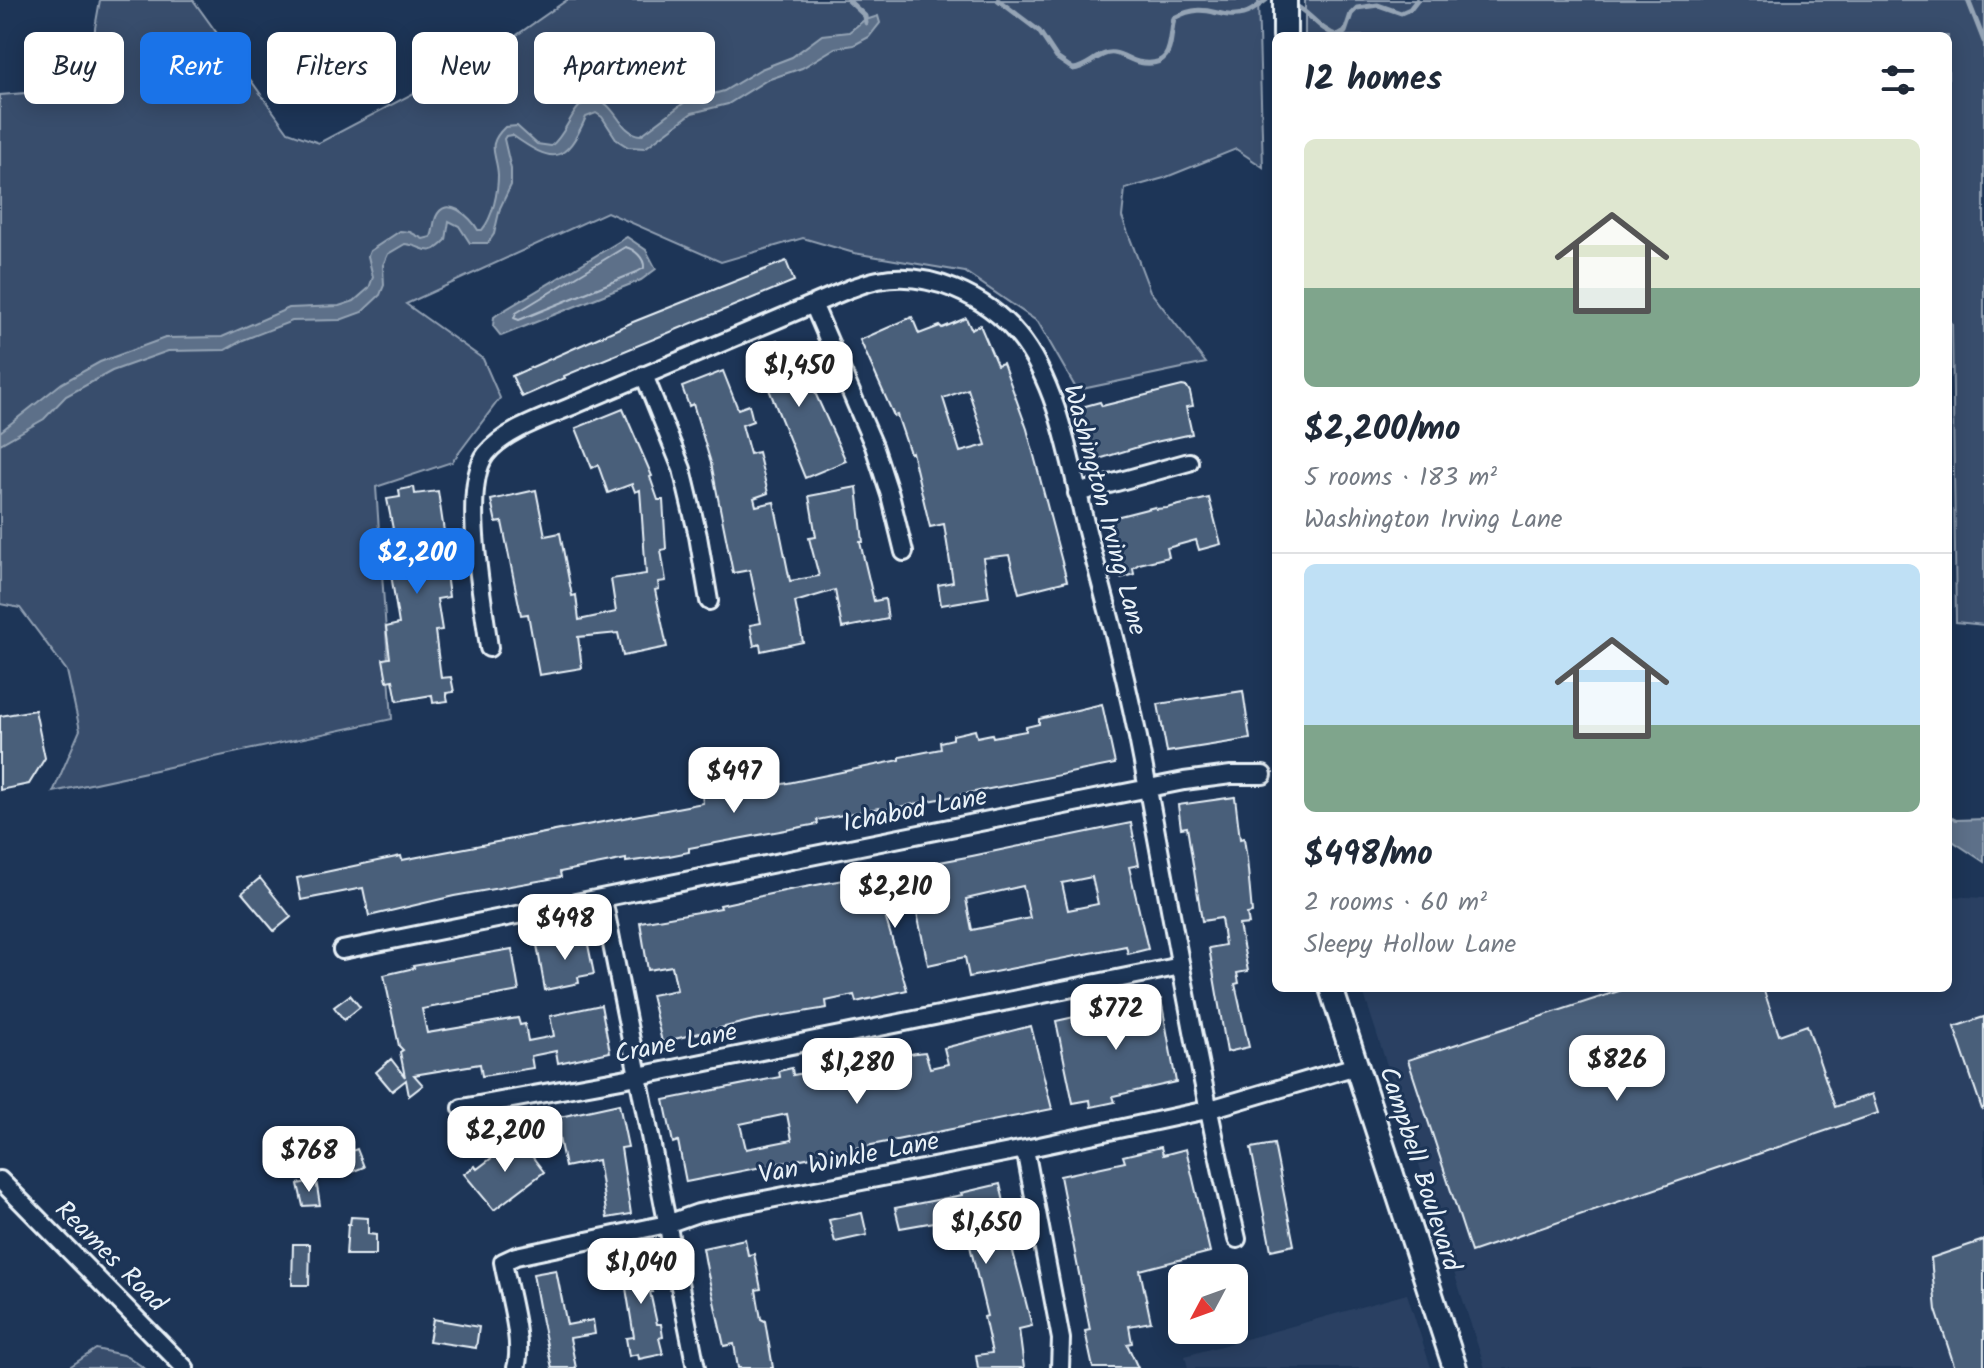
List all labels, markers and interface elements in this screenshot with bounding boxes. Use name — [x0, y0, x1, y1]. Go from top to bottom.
chip: Buy — [24, 32, 124, 104]
chip: Rent — [140, 32, 251, 104]
chip: Filters — [267, 32, 396, 104]
chip: New — [412, 32, 518, 104]
chip: Apartment — [534, 32, 715, 104]
text: 12 homes — [1304, 53, 1442, 107]
icon: filters — [1876, 58, 1920, 102]
icon: home — [1540, 191, 1684, 335]
pin: $1,450 — [734, 341, 864, 409]
text: $1,450 — [764, 346, 834, 388]
street label: Washington Irving Lane — [1050, 380, 1158, 641]
text: $2,200/mo — [1304, 403, 1461, 457]
text: 5 rooms · 183 m² — [1304, 457, 1497, 499]
text: Washington Irving Lane — [1304, 499, 1562, 541]
pin: $2,200 — [352, 528, 482, 596]
text: $2,200 — [377, 533, 457, 575]
icon: home — [1540, 616, 1684, 760]
pin: $497 — [687, 747, 781, 815]
text: $497 — [707, 752, 762, 794]
street label: Ichabod Lane — [839, 776, 991, 846]
text: $498/mo — [1304, 828, 1433, 882]
pin: $2,210 — [830, 862, 960, 930]
text: $2,210 — [858, 867, 932, 909]
text: 2 rooms · 60 m² — [1304, 882, 1487, 924]
pin: $498 — [518, 894, 612, 962]
text: $498 — [536, 899, 594, 941]
text: Sleepy Hollow Lane — [1304, 924, 1516, 966]
pin: $772 — [1069, 984, 1163, 1052]
text: $772 — [1088, 989, 1144, 1031]
street label: Crane Lane — [611, 1011, 741, 1076]
pin: $826 — [1570, 1035, 1664, 1103]
pin: $1,280 — [792, 1038, 922, 1106]
text: $826 — [1587, 1040, 1647, 1082]
text: $1,280 — [820, 1043, 894, 1085]
street label: Campbell Boulevard — [1366, 1061, 1472, 1278]
pin: $2,200 — [440, 1106, 570, 1174]
text: $2,200 — [465, 1111, 545, 1153]
street label: Van Winkle Lane — [755, 1121, 943, 1197]
pin: $768 — [262, 1126, 356, 1194]
text: $768 — [280, 1131, 338, 1173]
street label: Reames Road — [44, 1191, 177, 1324]
pin: $1,650 — [921, 1198, 1051, 1266]
text: $1,650 — [951, 1203, 1021, 1245]
pin: $1,040 — [576, 1238, 706, 1306]
text: $1,040 — [606, 1243, 676, 1285]
north arrow — [1168, 1264, 1248, 1344]
map controls — [1168, 1264, 1248, 1344]

